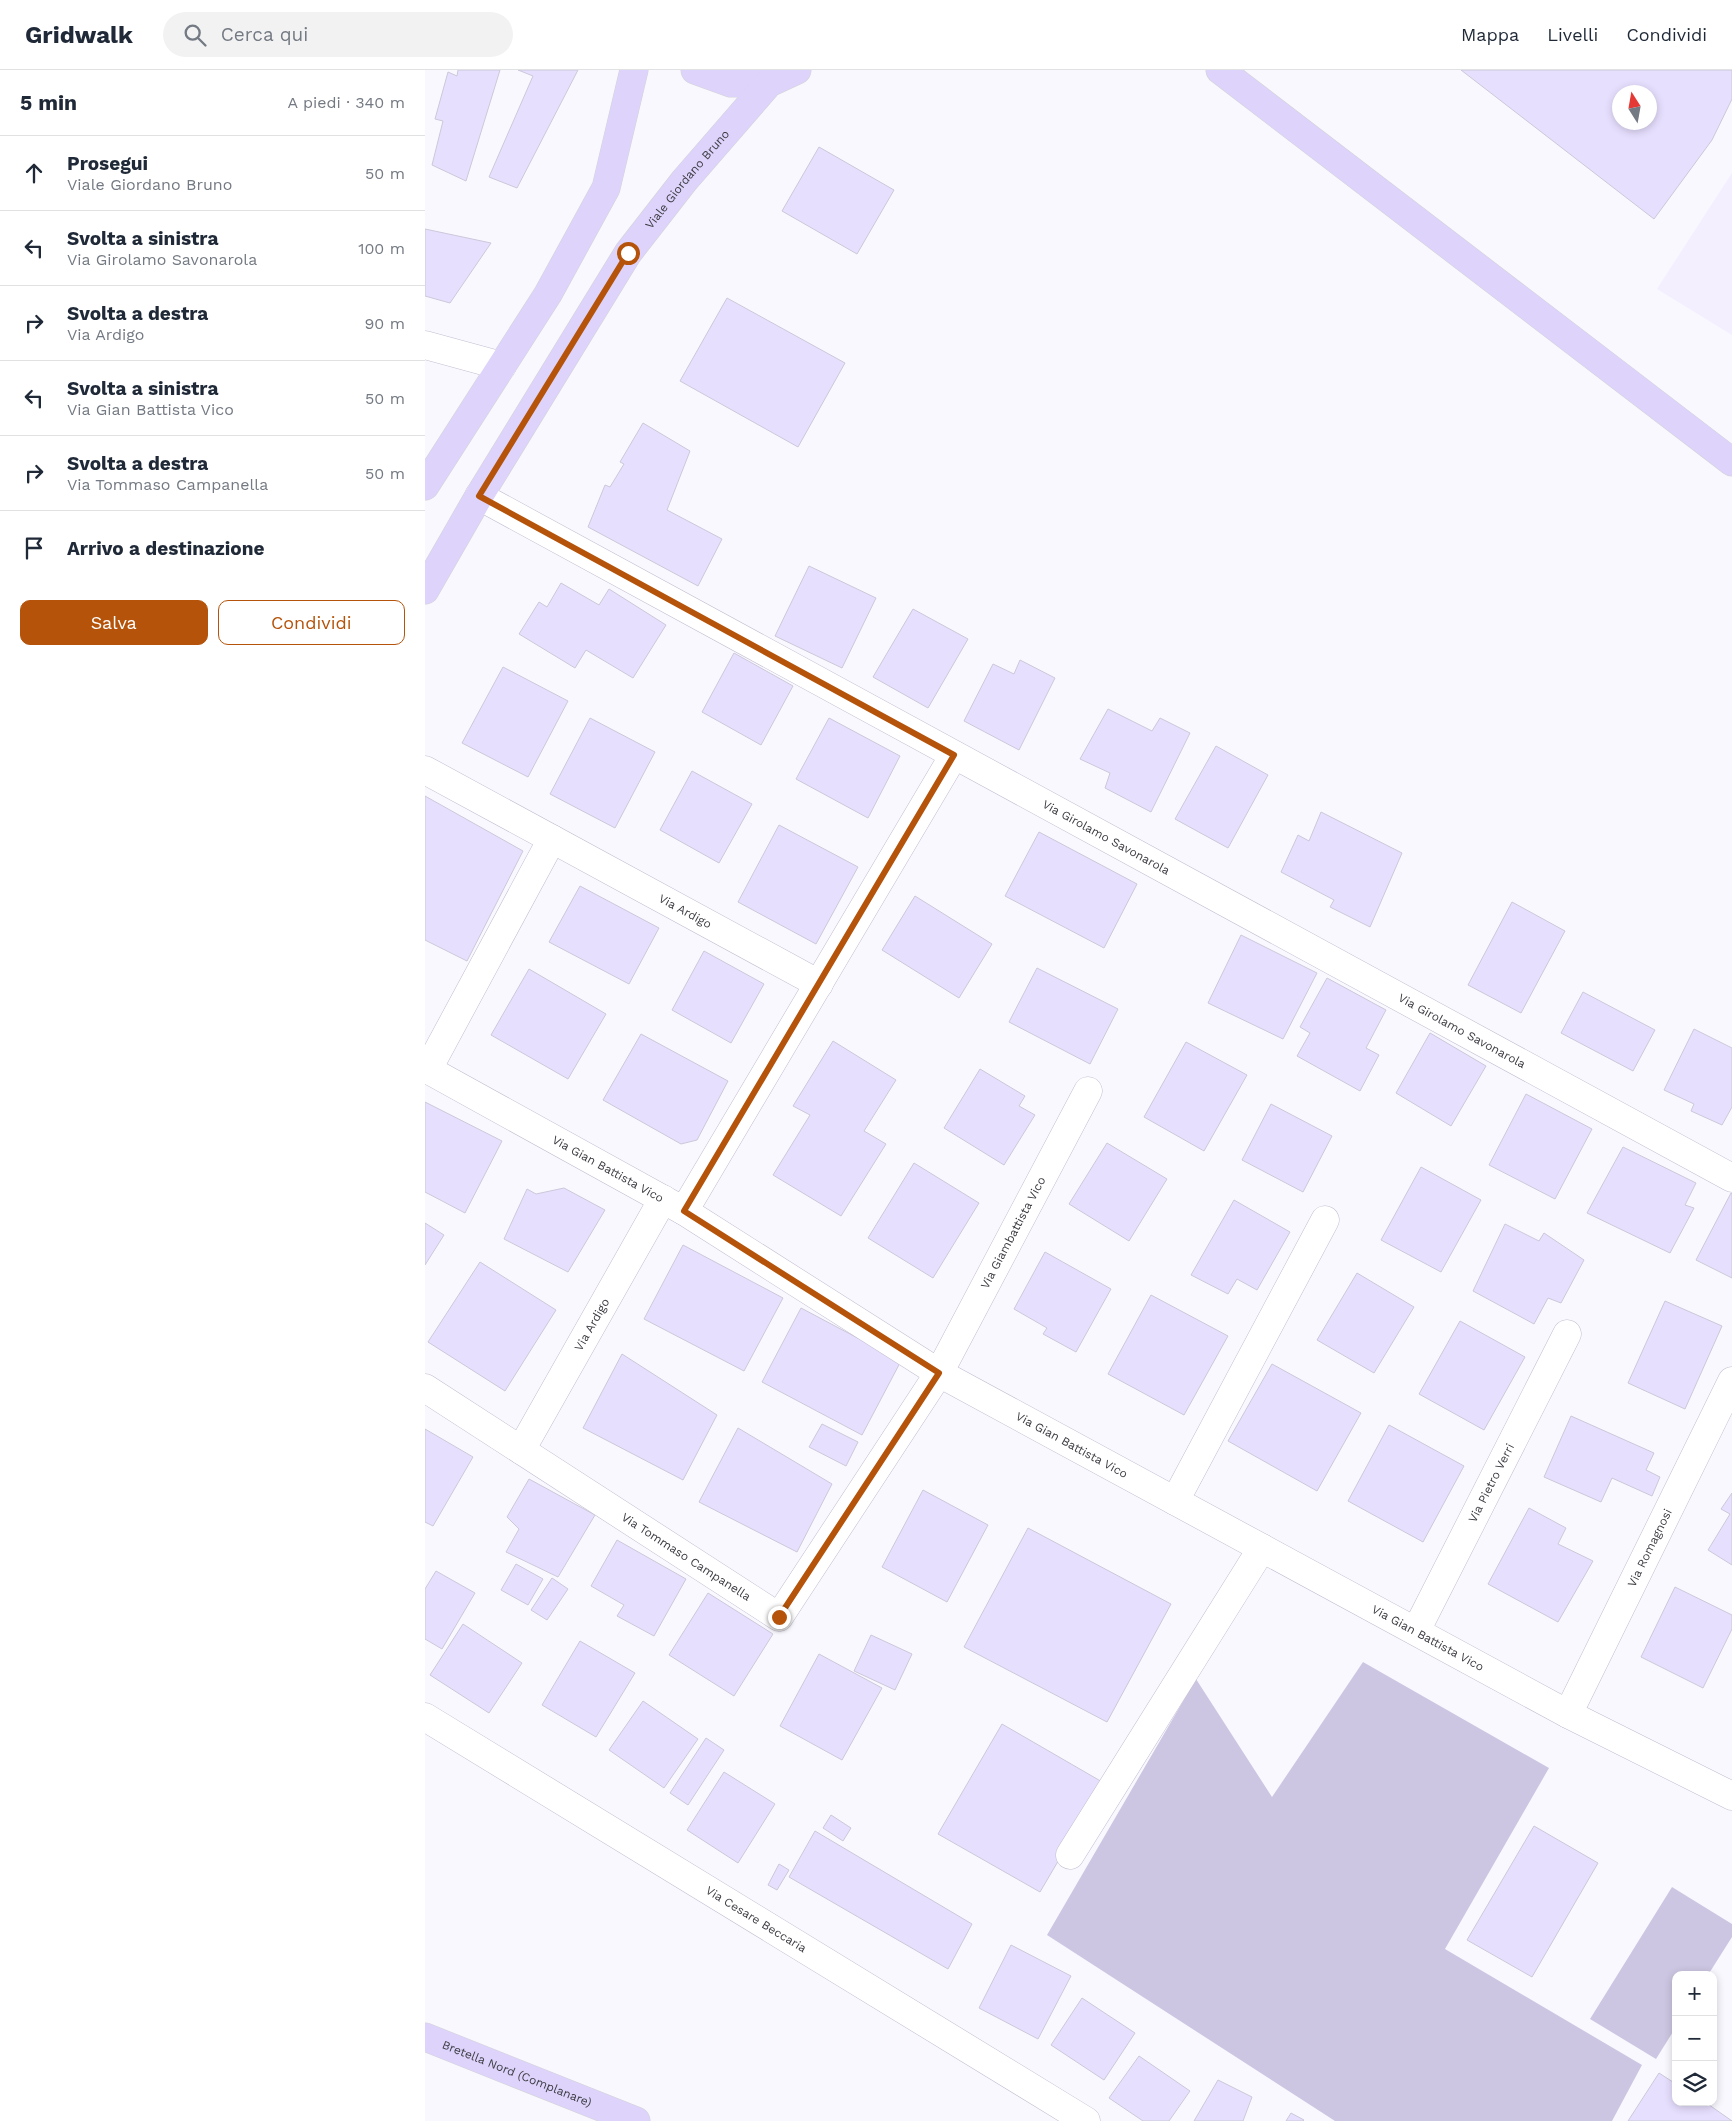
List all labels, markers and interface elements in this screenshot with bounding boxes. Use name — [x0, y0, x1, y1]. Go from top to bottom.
search box — [163, 12, 513, 57]
text: Gridwalk — [25, 21, 133, 49]
icon: search — [181, 21, 209, 49]
text: Cerca qui — [221, 23, 308, 46]
text: Mappa — [1461, 24, 1519, 45]
text: Livelli — [1547, 24, 1598, 45]
text: Condividi — [1626, 24, 1707, 45]
north arrow — [1612, 85, 1657, 130]
text: 5 min — [20, 90, 77, 115]
text: A piedi · 340 m — [288, 93, 405, 112]
street label: Viale Giordano Bruno — [642, 127, 732, 232]
text: Prosegui — [67, 152, 148, 175]
icon: ahead — [20, 159, 48, 187]
text: 50 m — [365, 164, 405, 183]
text: Viale Giordano Bruno — [67, 175, 232, 194]
text: Svolta a sinistra — [67, 227, 218, 250]
icon: left — [20, 234, 48, 262]
text: 100 m — [358, 239, 405, 258]
route start — [617, 242, 640, 265]
text: Via Girolamo Savonarola — [67, 250, 257, 269]
text: Svolta a destra — [67, 302, 208, 325]
icon: right — [20, 309, 48, 337]
text: 90 m — [364, 314, 405, 333]
text: Via Ardigo — [67, 325, 144, 344]
text: Svolta a sinistra — [67, 377, 218, 400]
icon: left — [20, 384, 48, 412]
text: 50 m — [365, 389, 405, 408]
text: Via Gian Battista Vico — [67, 400, 234, 419]
text: Svolta a destra — [67, 452, 208, 475]
icon: right — [20, 459, 48, 487]
text: 50 m — [365, 464, 405, 483]
text: Via Tommaso Campanella — [67, 475, 268, 494]
icon: arrive — [20, 534, 48, 562]
text: Arrivo a destinazione — [67, 537, 264, 560]
button: Salva — [20, 600, 208, 645]
button: Condividi — [218, 600, 405, 645]
street label: Via Girolamo Savonarola — [1040, 797, 1172, 878]
street label: Via Ardigo — [656, 891, 714, 931]
street label: Via Girolamo Savonarola — [1396, 991, 1528, 1071]
street label: Via Gian Battista Vico — [550, 1133, 666, 1205]
street label: Via Giambattista Vico — [978, 1174, 1048, 1291]
street label: Via Ardigo — [572, 1296, 612, 1353]
street label: Via Gian Battista Vico — [1013, 1409, 1130, 1481]
street label: Via Pietro Verri — [1465, 1441, 1517, 1525]
street label: Via Romagnosi — [1625, 1507, 1675, 1589]
street label: Via Tommaso Campanella — [619, 1510, 754, 1604]
street label: Via Gian Battista Vico — [1369, 1602, 1486, 1674]
route end — [768, 1606, 791, 1629]
street label: Via Cesare Beccaria — [703, 1883, 809, 1956]
map controls — [1672, 1971, 1717, 2106]
button: + — [1672, 1971, 1717, 2016]
button: − — [1672, 2016, 1717, 2061]
street label: Bretella Nord (Complanare) — [440, 2038, 594, 2110]
button: layers — [1672, 2061, 1717, 2106]

